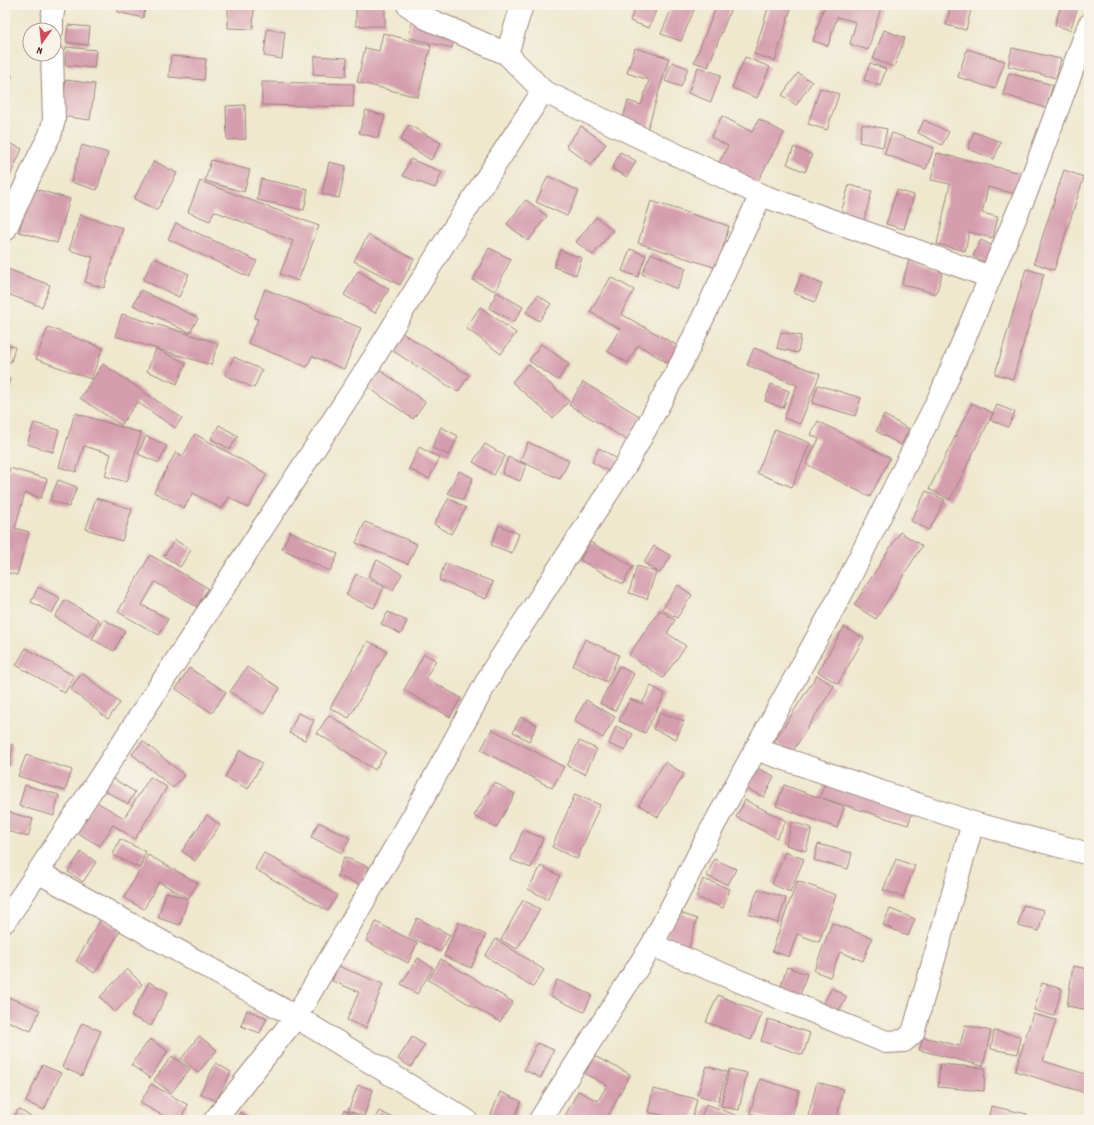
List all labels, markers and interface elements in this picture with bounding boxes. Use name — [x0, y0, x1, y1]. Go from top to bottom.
north arrow — [22, 22, 62, 62]
text: N — [35, 41, 45, 58]

